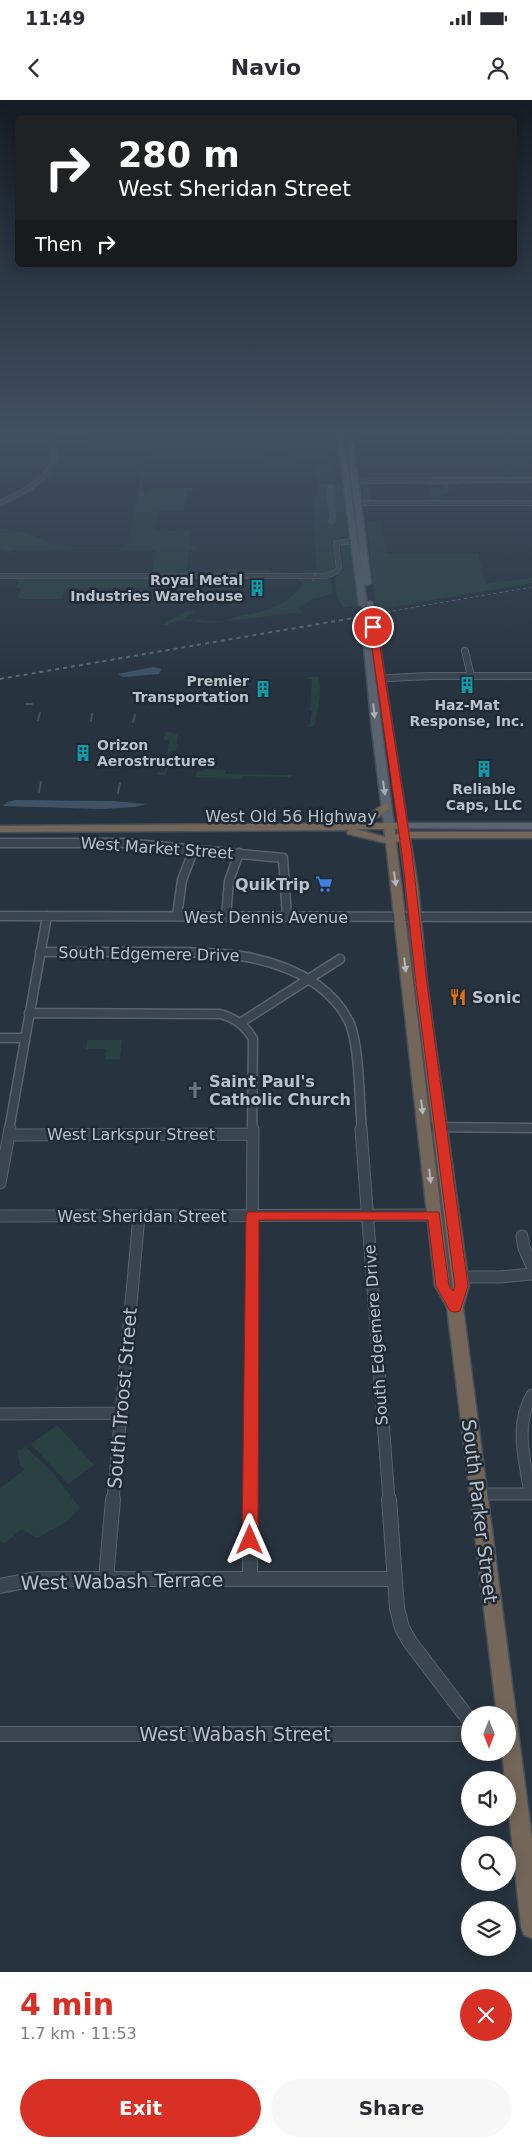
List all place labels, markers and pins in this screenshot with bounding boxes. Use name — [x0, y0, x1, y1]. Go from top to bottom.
place label: Royal Metal Industries Warehouse — [70, 572, 243, 604]
building icon: Royal Metal Industries Warehouse — [247, 578, 267, 598]
pin — [352, 606, 394, 648]
place label: Premier Transportation — [133, 673, 249, 705]
building icon: Haz-Mat Response, Inc. — [457, 675, 477, 695]
building icon: Premier Transportation — [253, 679, 273, 699]
place label: Haz-Mat Response, Inc. — [409, 697, 525, 729]
place label: Orizon Aerostructures — [97, 737, 215, 769]
building icon: Orizon Aerostructures — [73, 743, 93, 763]
building icon: Reliable Caps, LLC — [474, 759, 494, 779]
place label: Reliable Caps, LLC — [446, 781, 522, 813]
supermarket icon: QuikTrip — [314, 874, 334, 894]
place label: QuikTrip — [235, 875, 310, 894]
restaurant icon: Sonic — [448, 987, 468, 1007]
place label: Sonic — [472, 988, 521, 1007]
place label: Saint Paul's Catholic Church — [209, 1072, 351, 1109]
church icon: Saint Paul's Catholic Church — [185, 1080, 205, 1100]

